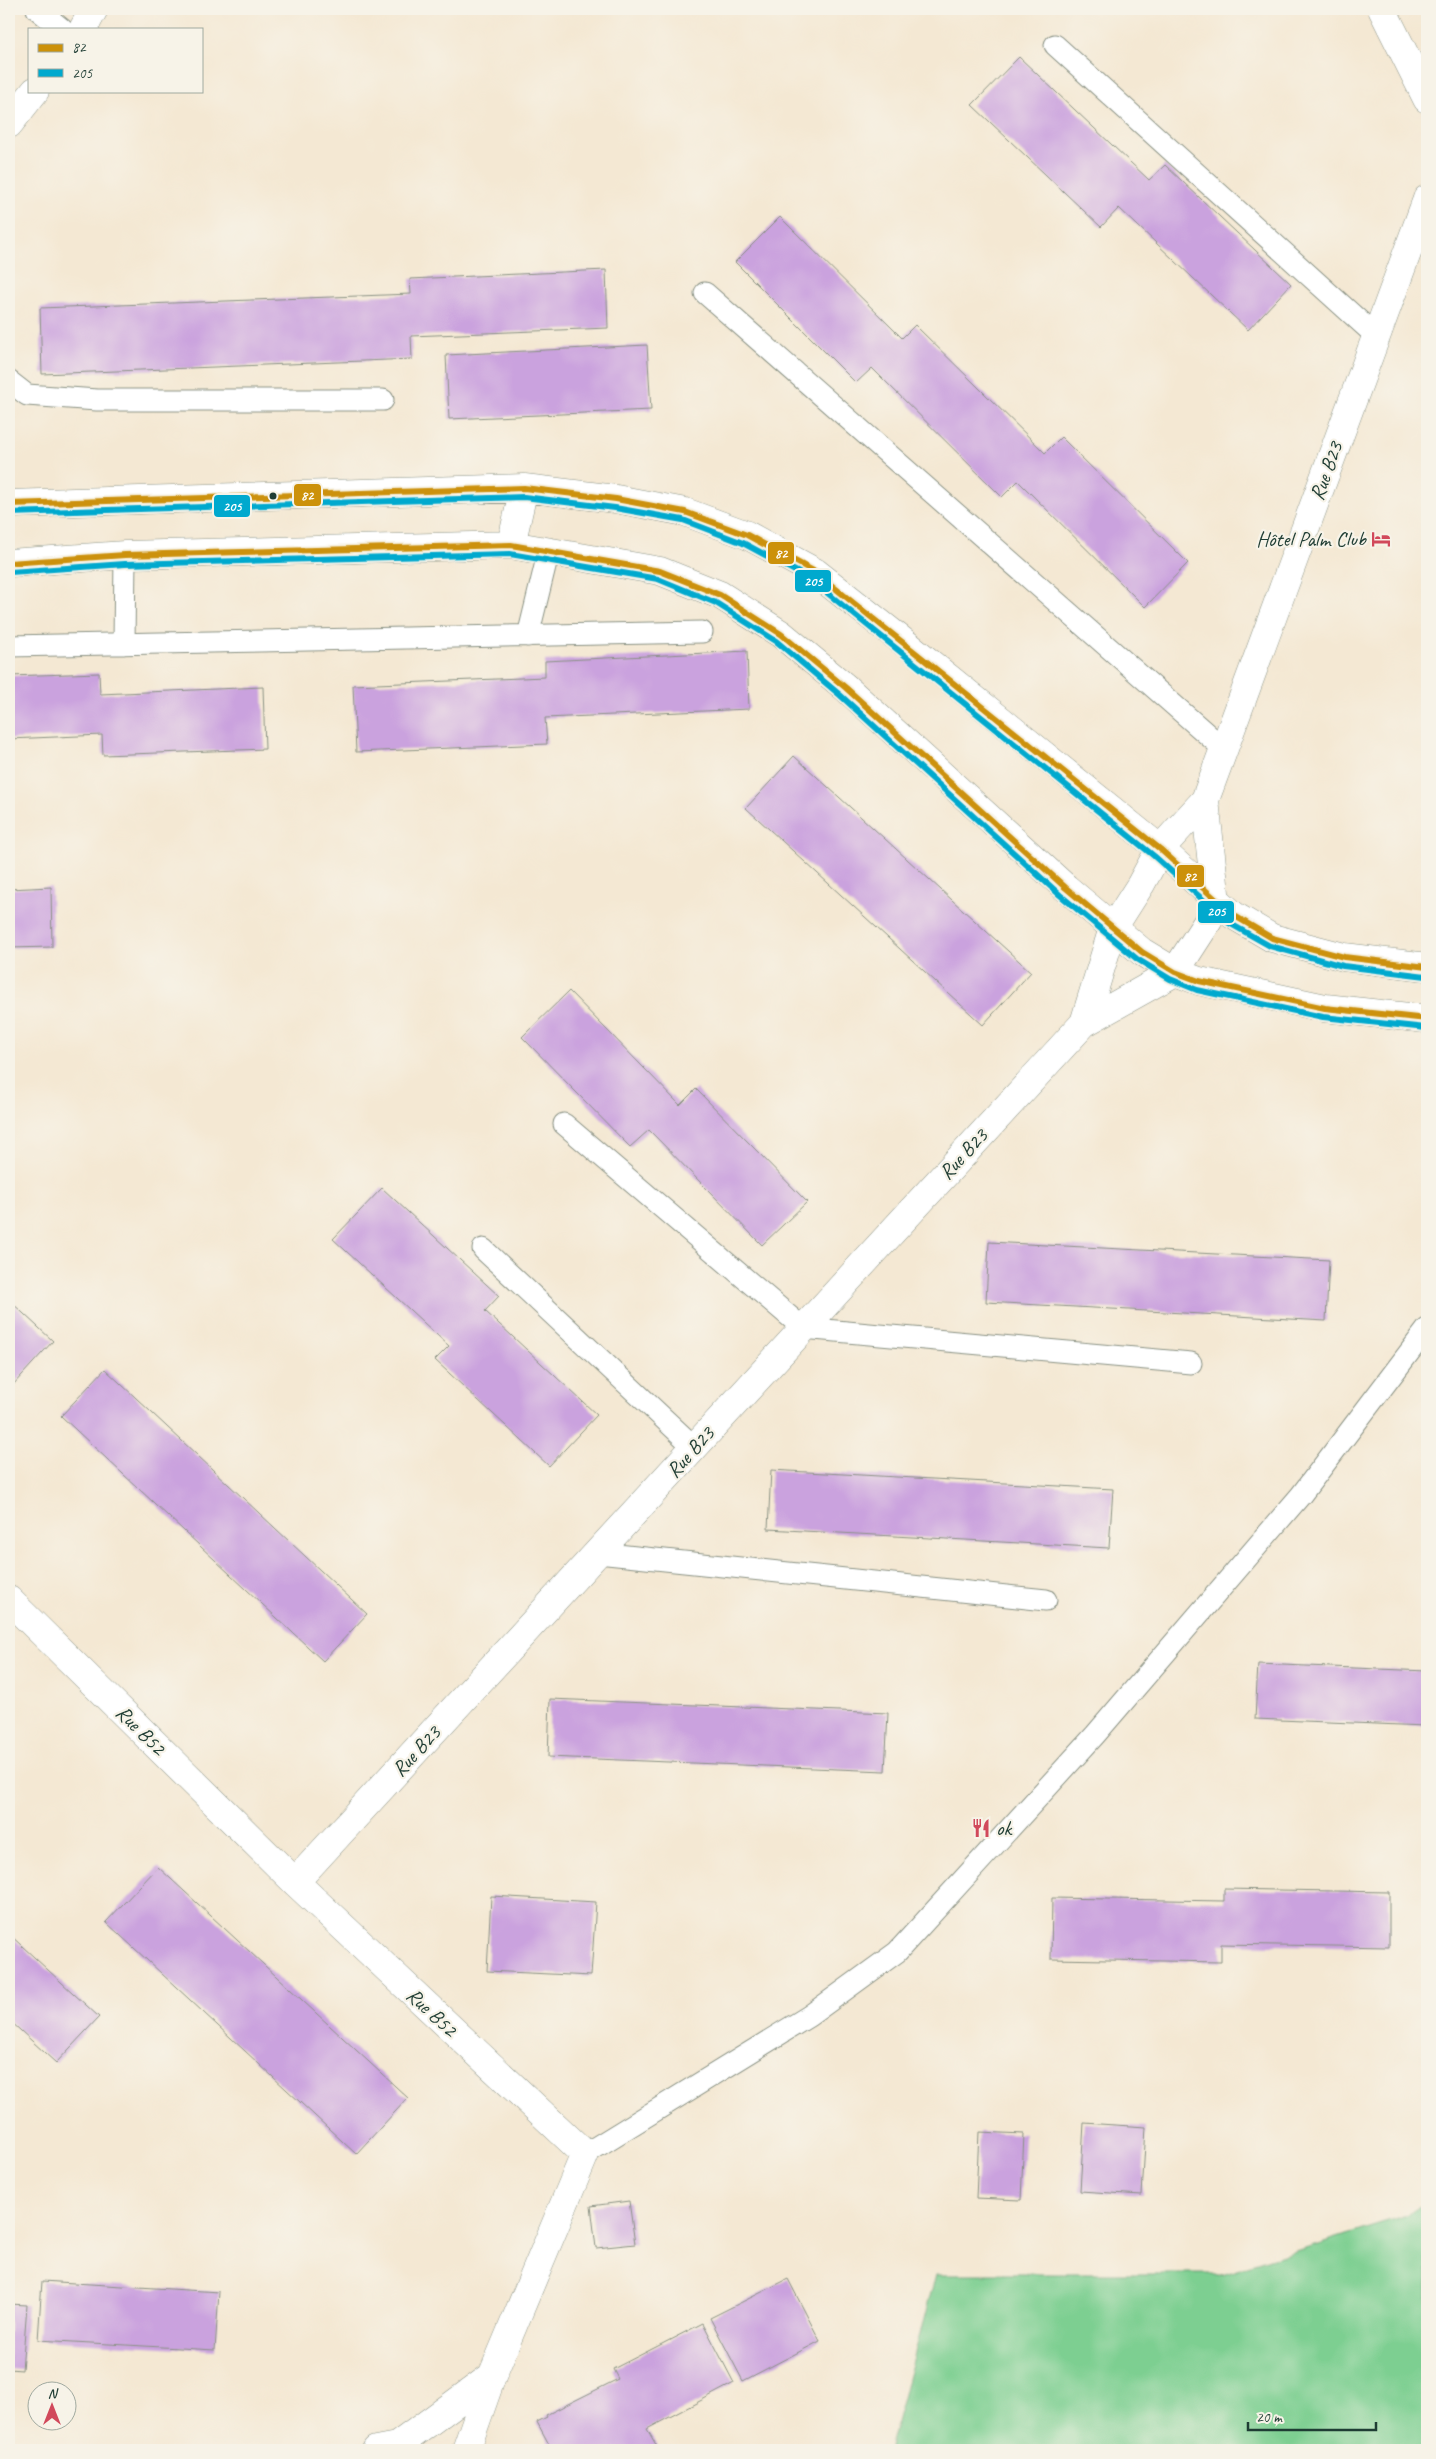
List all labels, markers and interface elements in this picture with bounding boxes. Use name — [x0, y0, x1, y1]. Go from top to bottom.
legend — [28, 28, 202, 92]
text: 82 — [72, 38, 87, 57]
text: 205 — [72, 64, 94, 83]
street label: Rue B23 — [1304, 437, 1349, 504]
line badge: 82 — [293, 483, 322, 507]
text: 82 — [301, 487, 315, 504]
unlabelled marker — [268, 491, 278, 501]
line badge: 205 — [213, 494, 251, 518]
text: 205 — [223, 498, 243, 515]
place label: Hôtel Palm Club — [1256, 526, 1368, 552]
hotel icon: Hôtel Palm Club — [1370, 528, 1392, 550]
line badge: 82 — [767, 541, 795, 565]
text: 82 — [775, 545, 789, 562]
line badge: 205 — [794, 569, 832, 593]
text: 205 — [804, 573, 824, 590]
line badge: 82 — [1176, 864, 1205, 888]
text: 82 — [1184, 868, 1198, 885]
line badge: 205 — [1197, 900, 1235, 924]
text: 205 — [1207, 903, 1227, 920]
street label: Rue B23 — [933, 1122, 994, 1185]
street label: Rue B23 — [660, 1420, 721, 1483]
street label: Rue B52 — [111, 1700, 172, 1761]
street label: Rue B23 — [386, 1719, 447, 1782]
place label: ok — [996, 1815, 1013, 1841]
restaurant icon: ok — [970, 1817, 992, 1839]
street label: Rue B52 — [401, 1982, 464, 2043]
north arrow — [28, 2382, 78, 2432]
text: N — [48, 2385, 59, 2402]
scale bar — [1248, 2399, 1376, 2431]
text: 20 m — [1256, 2408, 1283, 2427]

